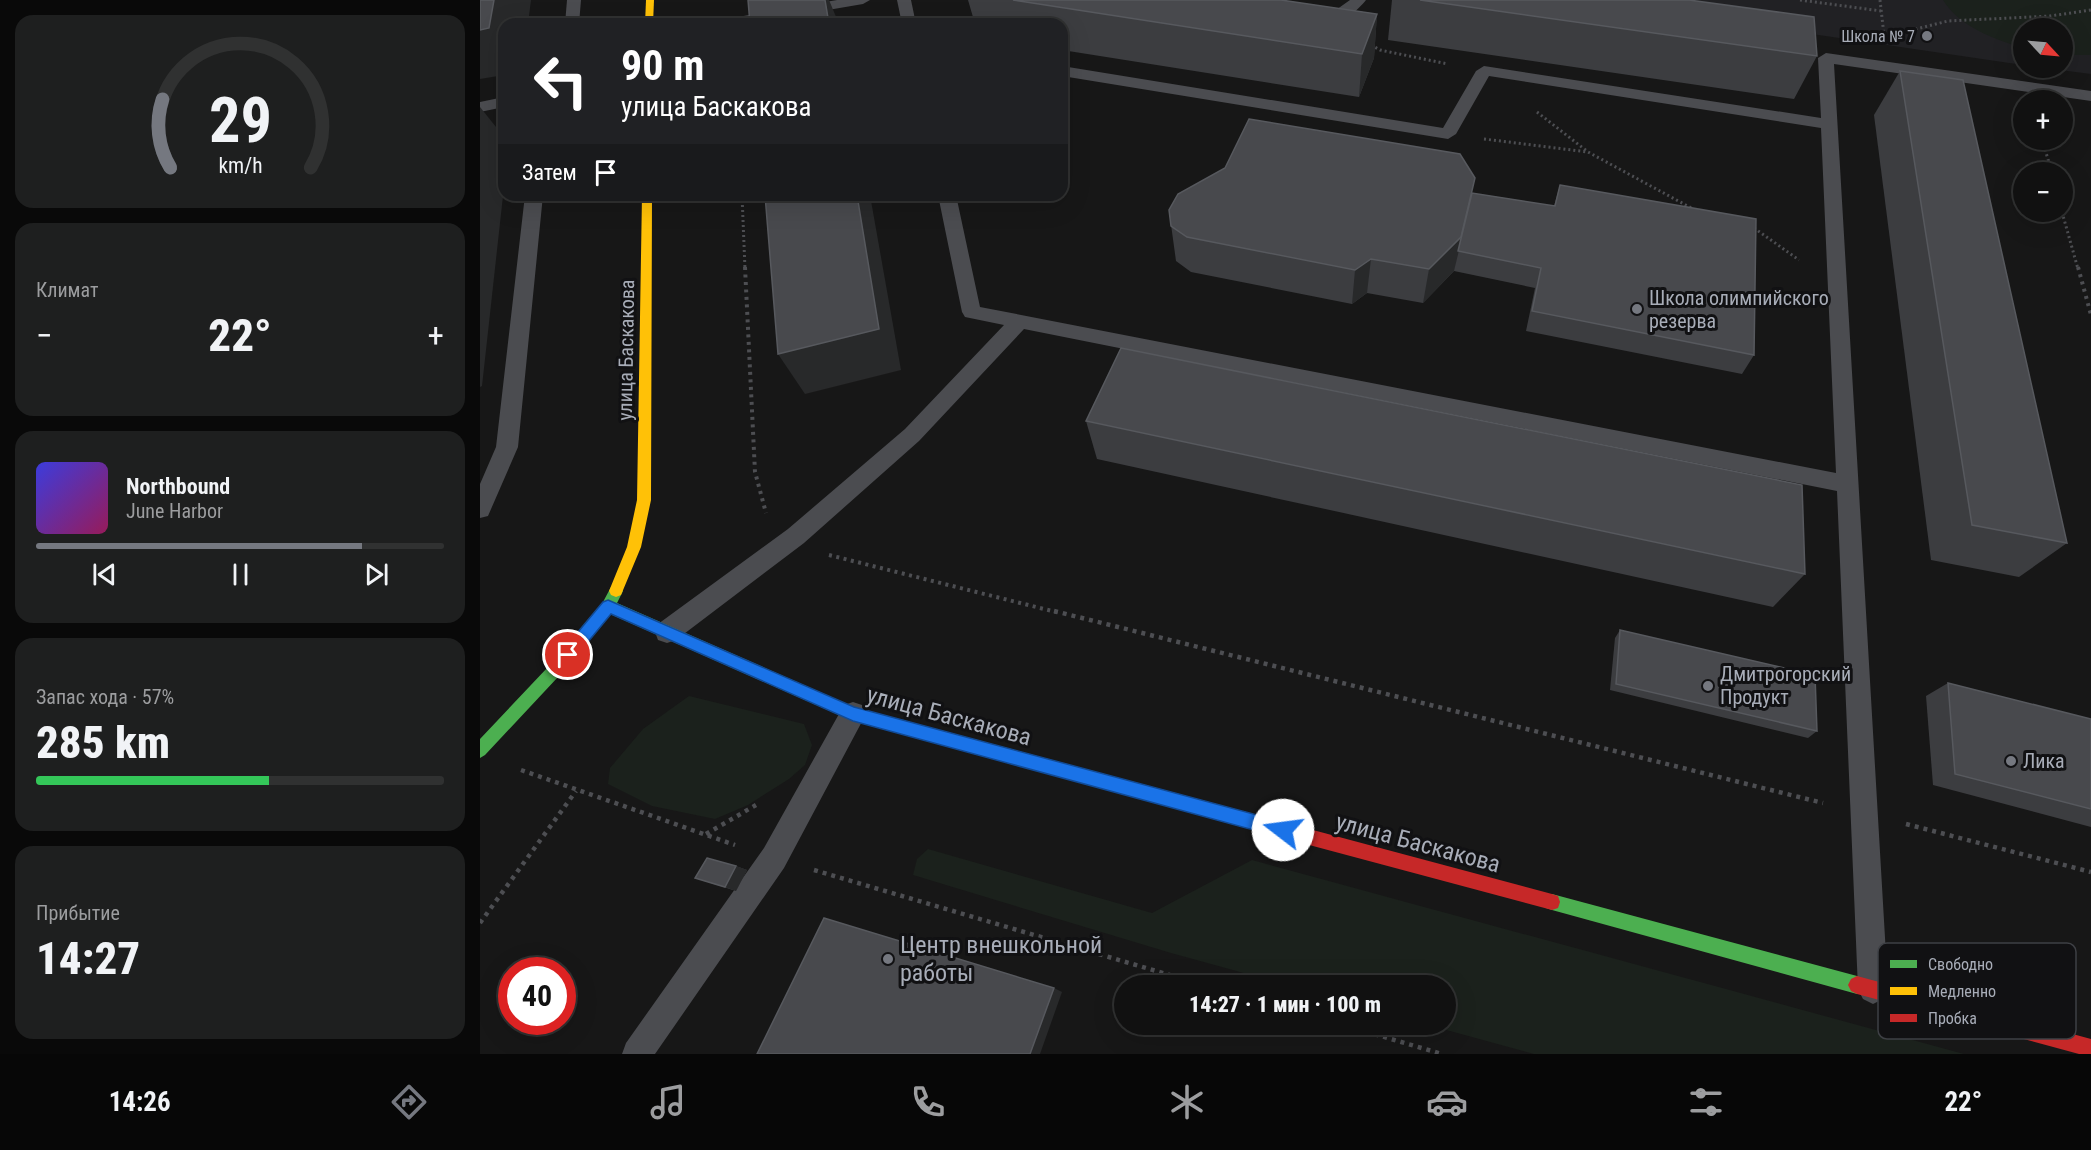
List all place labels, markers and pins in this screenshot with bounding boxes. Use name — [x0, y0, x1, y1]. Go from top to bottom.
place label: Школа № 7 — [1841, 27, 1915, 46]
marker: Школа № 7 — [1920, 29, 1934, 43]
place label: Школа олимпийского резерва — [1649, 286, 1829, 333]
marker: Школа олимпийского резерва — [1630, 302, 1644, 316]
pin — [542, 629, 593, 680]
place label: Дмитрогорский Продукт — [1720, 662, 1851, 709]
marker: Дмитрогорский Продукт — [1701, 679, 1715, 693]
place label: Лика — [2023, 749, 2065, 773]
marker: Лика — [2004, 754, 2018, 768]
place label: Центр внешкольной работы — [900, 931, 1102, 987]
marker: Центр внешкольной работы — [881, 952, 895, 966]

